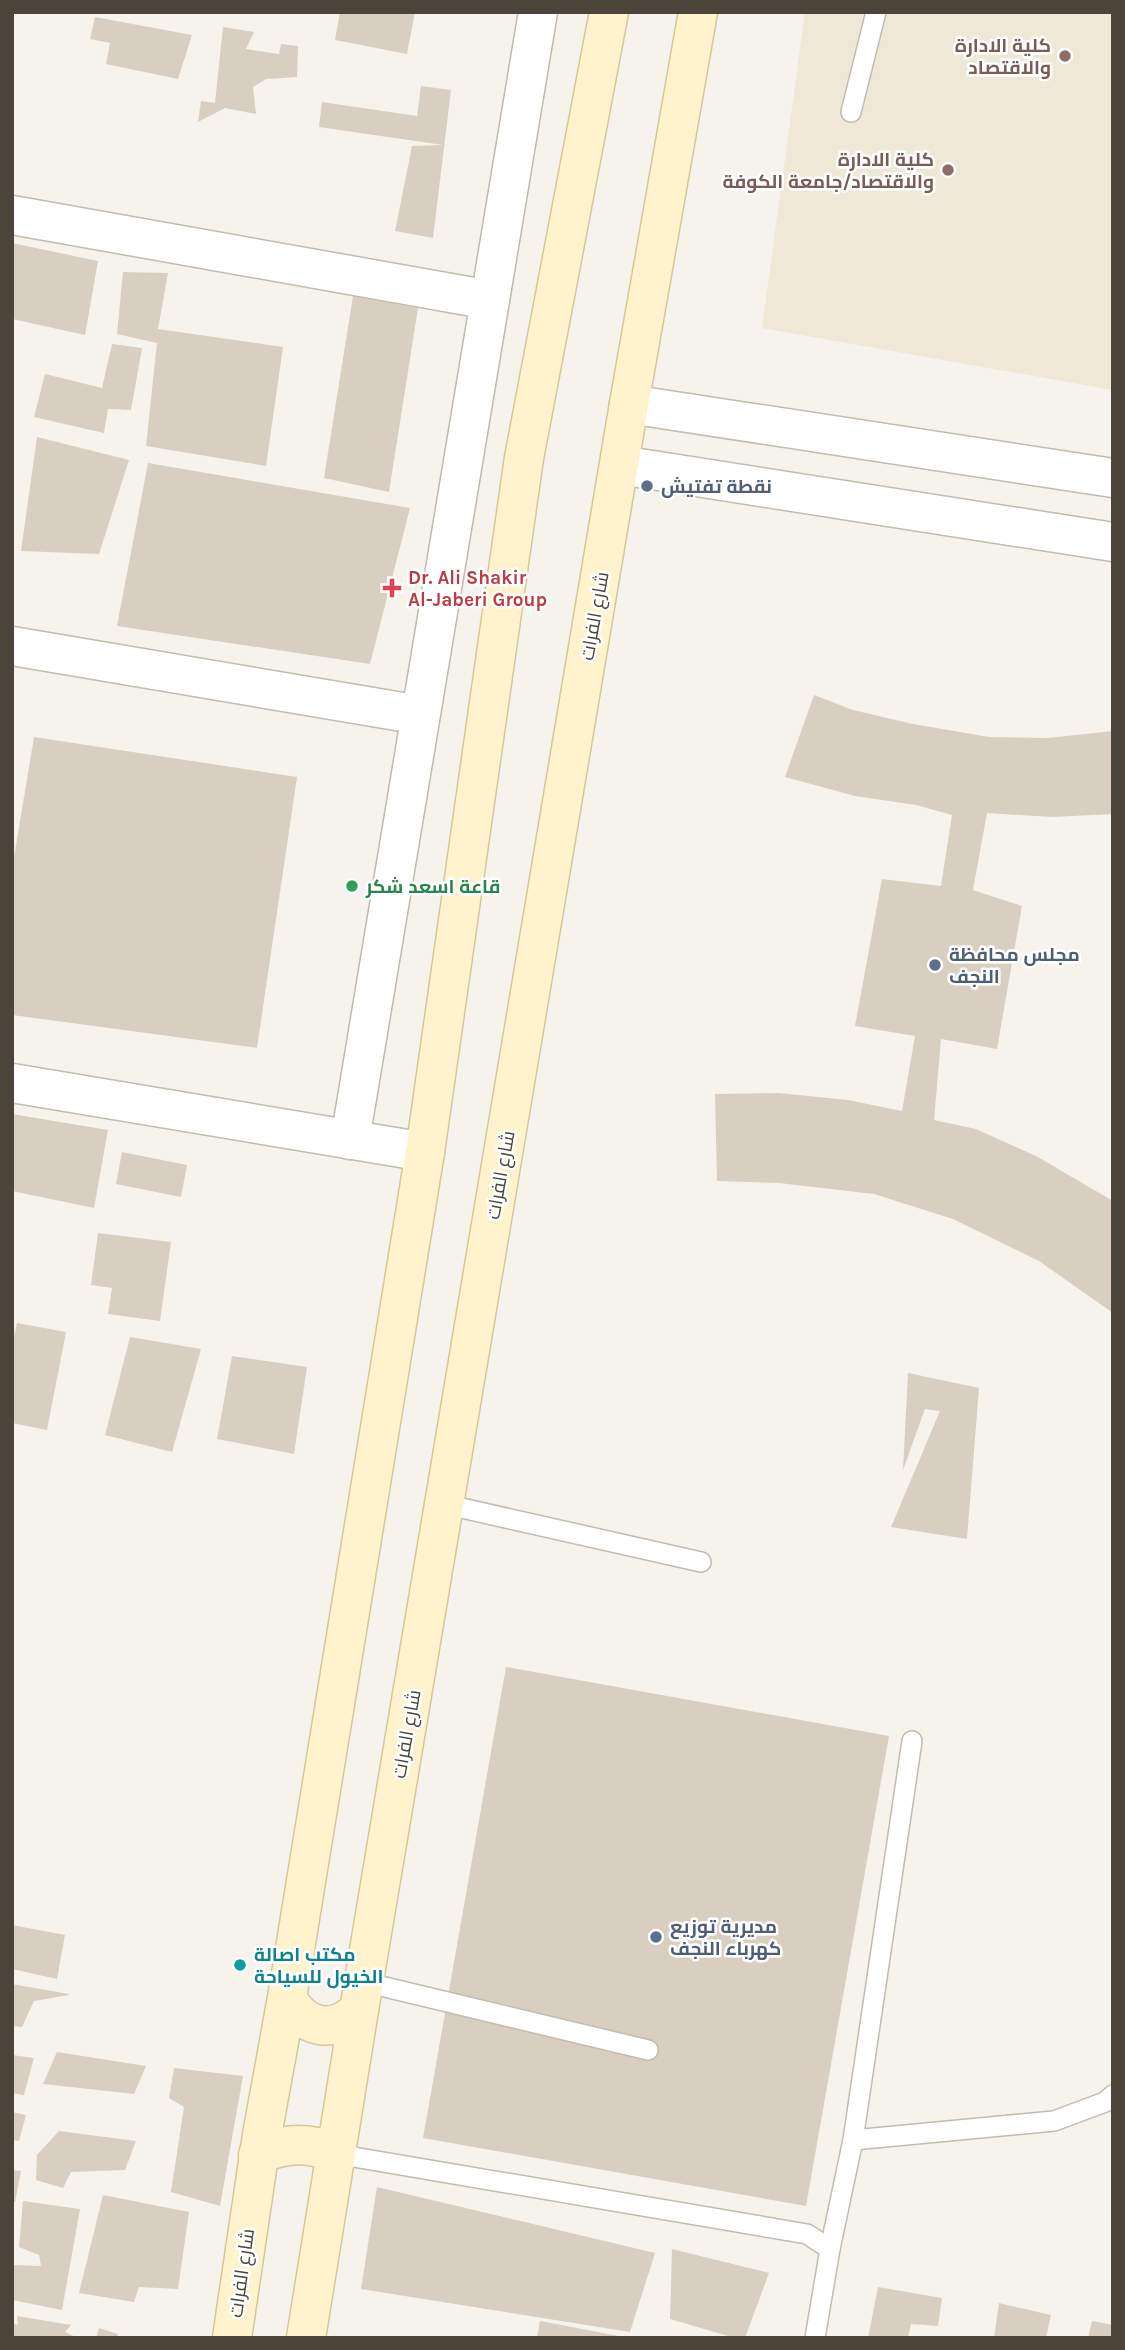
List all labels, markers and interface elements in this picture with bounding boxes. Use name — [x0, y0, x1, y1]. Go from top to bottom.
place label: كلية الادارة والاقتصاد — [955, 35, 1051, 79]
marker: كلية الادارة والاقتصاد — [1057, 48, 1073, 64]
place label: كلية الادارة والاقتصاد/جامعة الكوفة — [723, 149, 934, 193]
marker: كلية الادارة والاقتصاد/جامعة الكوفة — [940, 162, 956, 178]
place label: نقطة تفتيش — [661, 476, 772, 498]
marker: نقطة تفتيش — [639, 478, 655, 494]
place label: Dr. Ali Shakir Al-Jaberi Group — [408, 567, 547, 611]
street label: شارع الفرات — [576, 570, 616, 663]
marker: Dr. Ali Shakir Al-Jaberi Group — [382, 578, 402, 598]
place label: قاعة اسعد شكر — [365, 876, 500, 898]
marker: قاعة اسعد شكر — [344, 878, 360, 894]
place label: مجلس محافظة النجف — [949, 944, 1080, 988]
marker: مجلس محافظة النجف — [927, 957, 943, 973]
street label: شارع الفرات — [482, 1129, 522, 1222]
street label: شارع الفرات — [388, 1688, 428, 1781]
place label: مديرية توزيع كهرباء النجف — [670, 1916, 781, 1960]
marker: مديرية توزيع كهرباء النجف — [648, 1929, 664, 1945]
place label: مكتب اصالة الخيول للسياحة — [254, 1944, 383, 1989]
marker: مكتب اصالة الخيول للسياحة — [232, 1957, 248, 1973]
street label: شارع الفرات — [225, 2227, 261, 2319]

